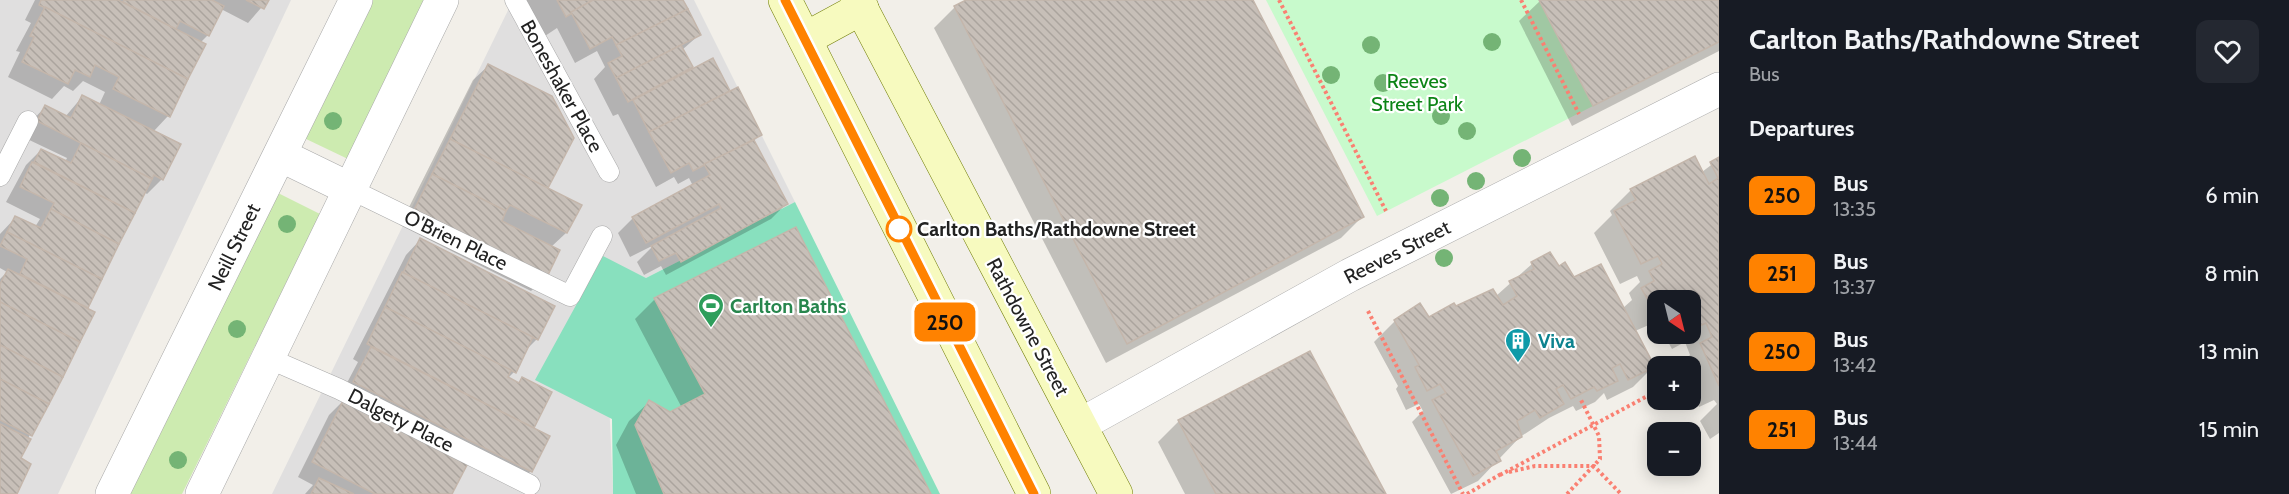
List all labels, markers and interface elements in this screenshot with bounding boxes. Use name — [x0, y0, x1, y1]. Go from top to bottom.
street label: Boneshaker Place — [516, 16, 608, 156]
button: heart — [2196, 20, 2259, 83]
text: Carlton Baths/Rathdowne Street — [1749, 22, 2139, 56]
text: Bus — [1749, 62, 1780, 86]
park label: Reeves Street Park — [1371, 69, 1463, 116]
text: Departures — [1749, 115, 1854, 142]
text: Bus — [1833, 170, 1868, 197]
text: 6 min — [2205, 182, 2259, 209]
text: 250 — [1763, 183, 1801, 208]
text: 13:35 — [1833, 197, 1876, 221]
street label: Neill Street — [203, 199, 265, 294]
street label: O'Brien Place — [400, 205, 512, 275]
street label: Reeves Street — [1340, 215, 1454, 289]
marker: Carlton Baths/Rathdowne Street — [886, 216, 912, 242]
place label: Carlton Baths/Rathdowne Street — [917, 217, 1196, 241]
text: Bus — [1833, 248, 1868, 275]
street label: Rathdowne Street — [982, 254, 1075, 400]
text: 8 min — [2204, 260, 2259, 287]
text: 251 — [1767, 261, 1797, 286]
text: 13:37 — [1833, 275, 1875, 299]
north arrow — [1647, 290, 1701, 344]
map controls — [1647, 290, 1701, 476]
sports icon: Carlton Baths — [696, 291, 726, 329]
place label: Carlton Baths — [730, 294, 846, 318]
line badge: 250 — [910, 302, 980, 342]
text: 250 — [926, 310, 964, 335]
building icon: Viva — [1503, 326, 1533, 364]
text: Bus — [1833, 326, 1868, 353]
place label: Viva — [1538, 329, 1575, 353]
text: 13 min — [2199, 338, 2259, 365]
text: 250 — [1763, 339, 1801, 364]
text: 13:42 — [1833, 353, 1877, 377]
button: + — [1647, 356, 1701, 410]
street label: Dalgety Place — [344, 383, 458, 457]
text: Bus — [1833, 404, 1868, 431]
text: 15 min — [2199, 416, 2259, 443]
text: 251 — [1767, 417, 1797, 442]
button: − — [1647, 422, 1701, 476]
text: 13:44 — [1833, 431, 1878, 455]

